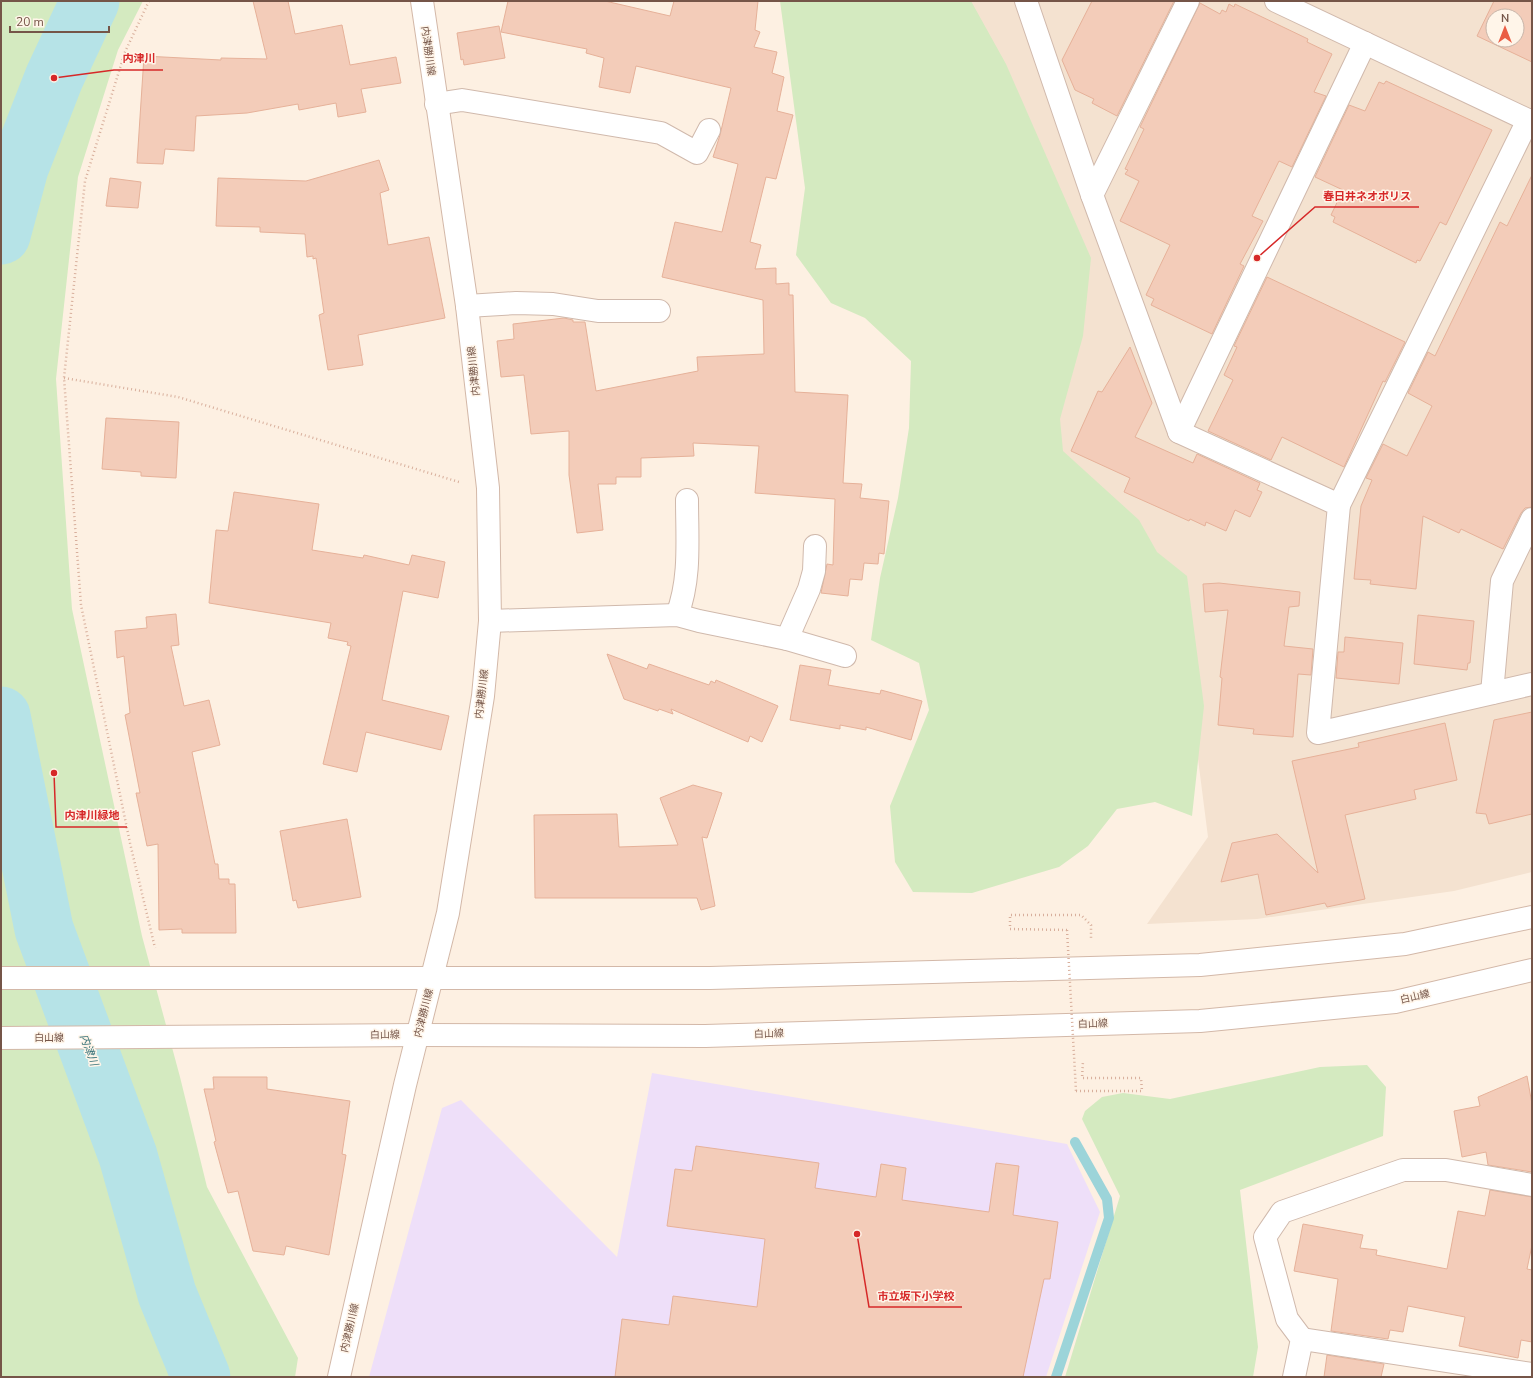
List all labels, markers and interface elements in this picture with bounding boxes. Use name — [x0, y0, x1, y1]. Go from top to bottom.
scale bar — [10, 8, 109, 34]
north arrow — [1485, 8, 1525, 48]
text: N — [1501, 11, 1509, 26]
text: 20 m — [16, 14, 44, 30]
street label: 内津勝川線 — [418, 25, 438, 77]
callout: 内津川 — [114, 47, 163, 70]
text: 内津川 — [123, 51, 156, 66]
callout: 春日井ネオポリス — [1315, 184, 1419, 207]
text: 春日井ネオポリス — [1323, 189, 1411, 204]
street label: 内津勝川線 — [464, 345, 484, 397]
street label: 内津勝川線 — [472, 668, 492, 720]
callout: 内津川緑地 — [56, 804, 127, 827]
text: 内津川緑地 — [65, 808, 120, 823]
street label: 内津勝川線 — [411, 987, 437, 1039]
street label: 白山線 — [1399, 987, 1431, 1007]
street label: 白山線 — [1078, 1016, 1108, 1032]
street label: 白山線 — [754, 1026, 784, 1042]
street label: 白山線 — [370, 1028, 400, 1042]
street label: 白山線 — [34, 1031, 64, 1045]
water label: 内津川 — [76, 1032, 102, 1069]
callout: 市立坂下小学校 — [869, 1284, 962, 1307]
text: 市立坂下小学校 — [878, 1289, 955, 1304]
street label: 内津勝川線 — [338, 1302, 362, 1354]

